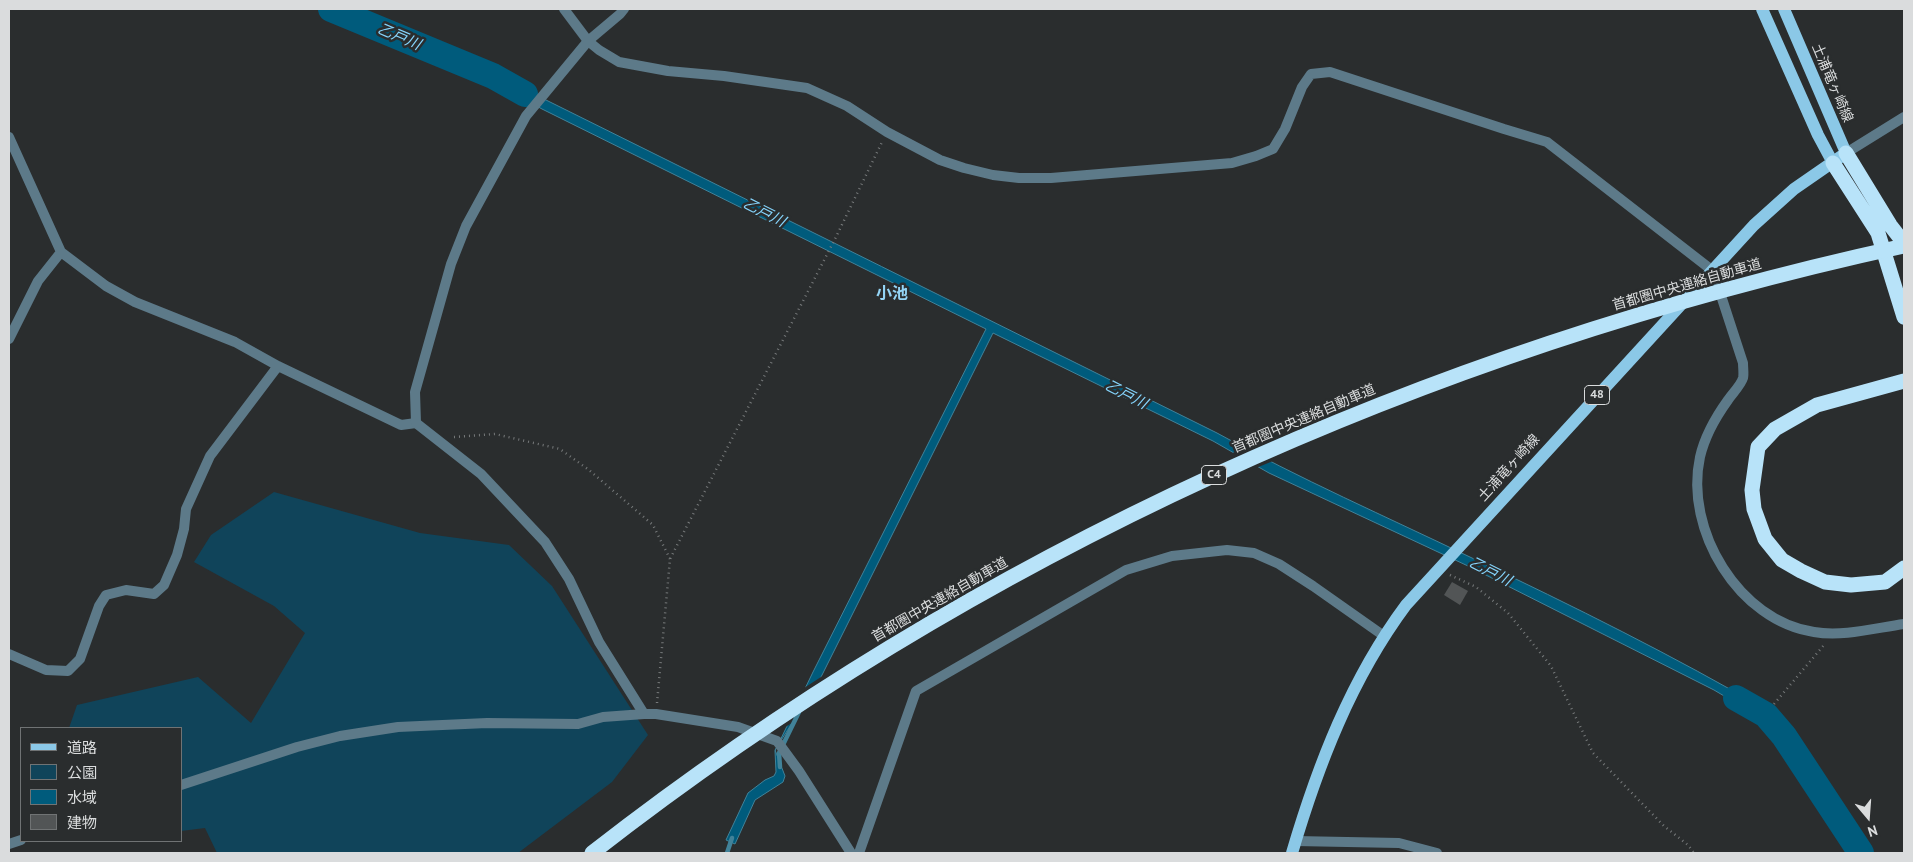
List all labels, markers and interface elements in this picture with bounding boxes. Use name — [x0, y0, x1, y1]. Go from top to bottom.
water label: 乙戸川 — [375, 20, 423, 54]
street label: 土浦竜ヶ崎線 — [1808, 41, 1856, 125]
water label: 乙戸川 — [740, 195, 788, 231]
street label: 首都圏中央連絡自動車道 — [1611, 256, 1763, 314]
district label: 小池 — [876, 284, 908, 304]
water label: 乙戸川 — [1102, 377, 1150, 413]
street label: 首都圏中央連絡自動車道 — [1230, 381, 1378, 457]
road number: 48 — [1584, 386, 1610, 404]
street label: 土浦竜ヶ崎線 — [1475, 431, 1543, 505]
road number: C4 — [1202, 466, 1226, 484]
street label: 首都圏中央連絡自動車道 — [869, 554, 1011, 646]
water label: 乙戸川 — [1466, 554, 1514, 590]
legend — [20, 727, 182, 842]
text: 道路 — [67, 738, 97, 757]
text: 公園 — [67, 763, 97, 782]
text: 水域 — [67, 788, 97, 807]
north arrow — [1843, 792, 1893, 842]
text: 建物 — [67, 813, 97, 832]
text: N — [1865, 821, 1880, 841]

